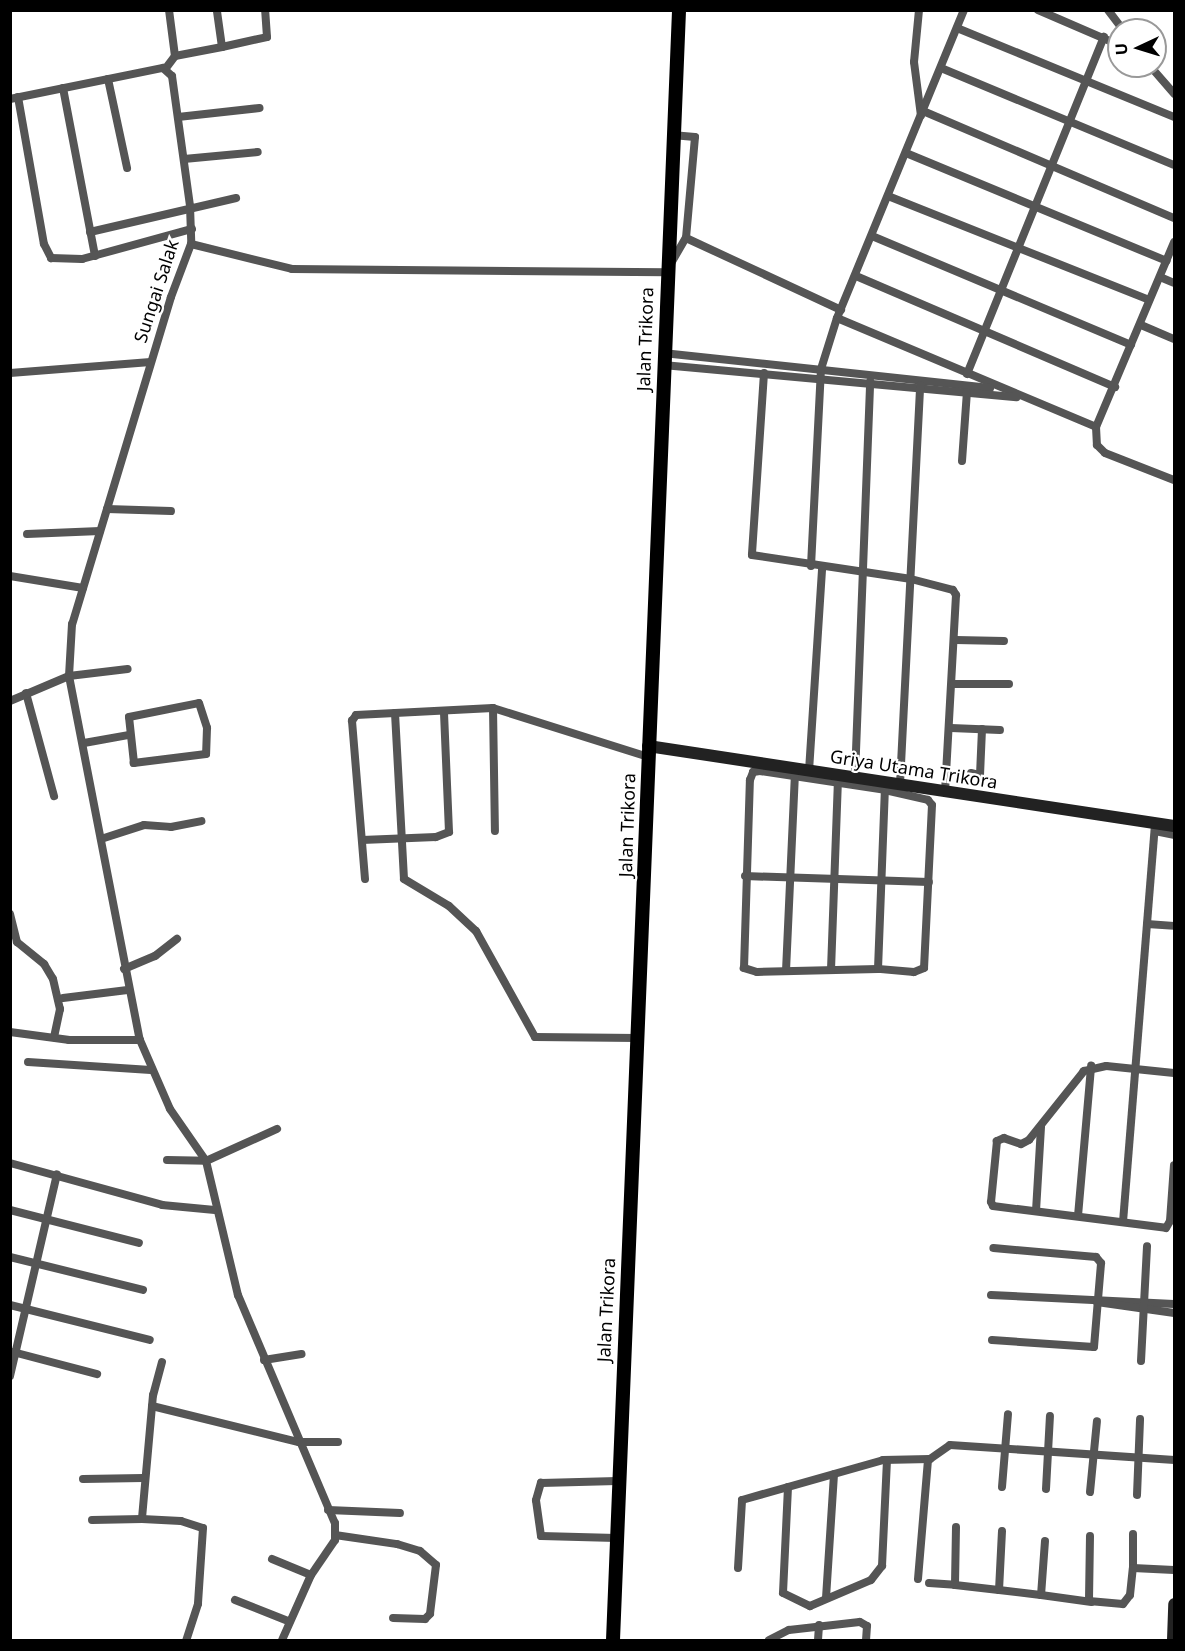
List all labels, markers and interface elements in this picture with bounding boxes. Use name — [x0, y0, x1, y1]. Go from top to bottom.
north arrow — [1107, 18, 1167, 78]
text: U — [1110, 42, 1132, 56]
street label: Sungai Salak — [129, 237, 183, 345]
street label: Jalan Trikora — [632, 286, 658, 392]
street label: Griya Utama Trikora — [829, 745, 999, 793]
street label: Jalan Trikora — [614, 772, 640, 878]
street label: Jalan Trikora — [592, 1257, 620, 1363]

